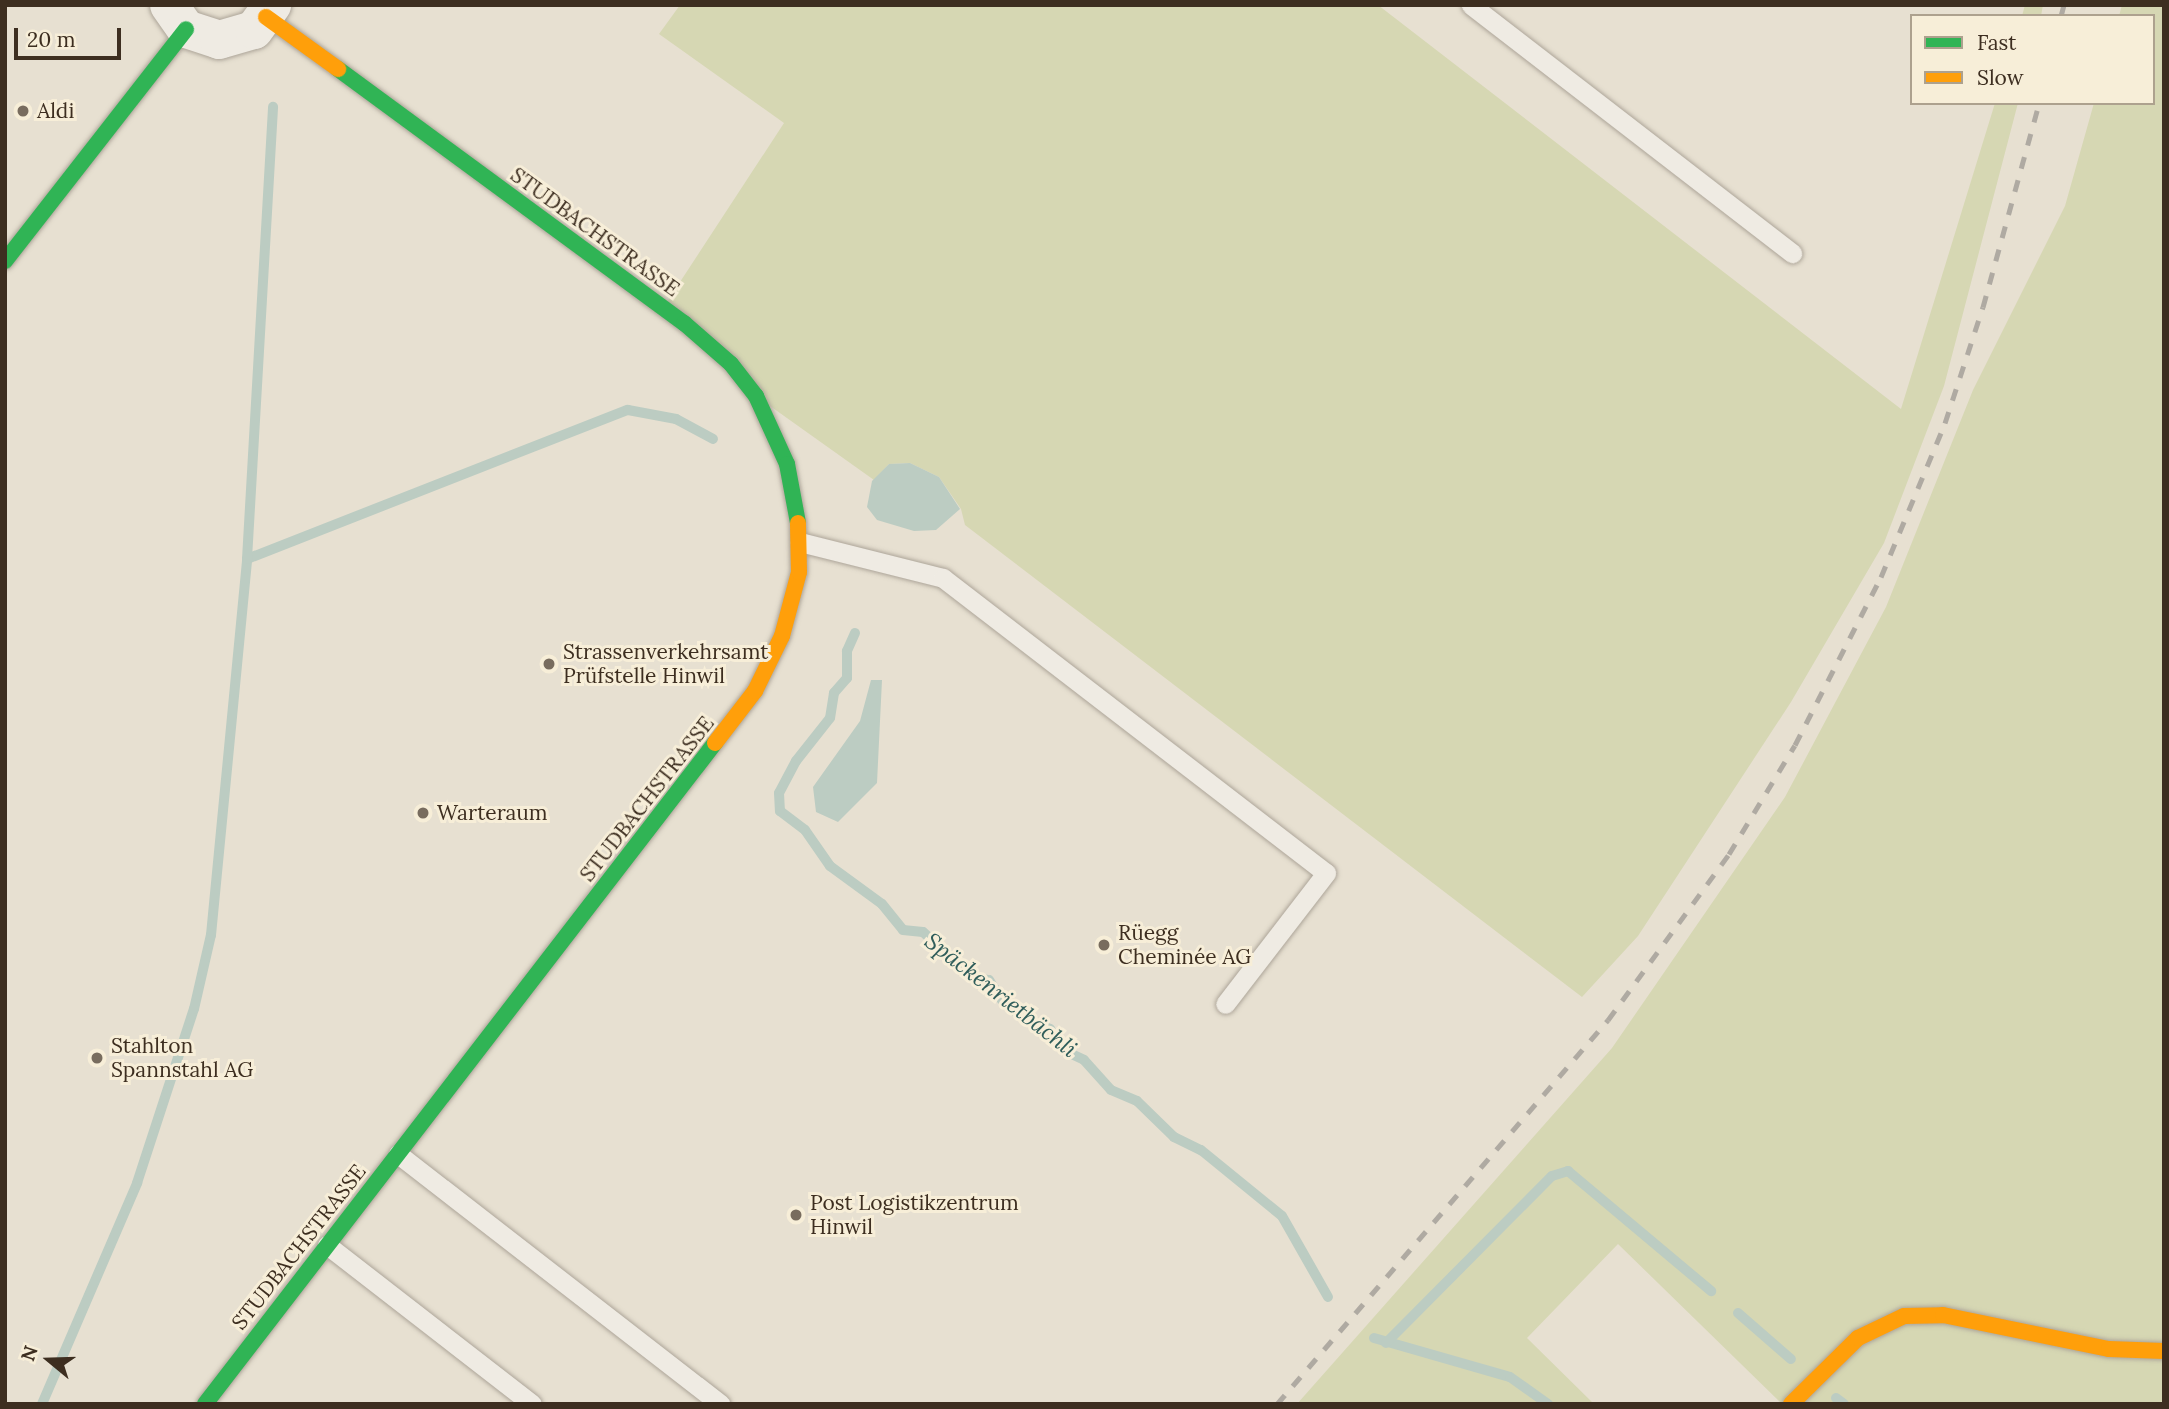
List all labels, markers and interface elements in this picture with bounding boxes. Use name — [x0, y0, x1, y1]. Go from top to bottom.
scale bar — [18, 14, 124, 58]
legend — [1910, 14, 2155, 105]
text: 20 m — [27, 26, 76, 53]
text: Fast — [1977, 29, 2016, 56]
text: Slow — [1977, 64, 2024, 91]
place label: Aldi — [37, 98, 74, 124]
marker: Aldi — [15, 103, 31, 119]
street label: STUDBACHSTRASSE — [506, 162, 684, 302]
place label: Strassenverkehrsamt Prüfstelle Hinwil — [563, 639, 768, 689]
marker: Strassenverkehrsamt Prüfstelle Hinwil — [541, 656, 557, 672]
street label: STUDBACHSTRASSE — [575, 711, 719, 887]
place label: Warteraum — [437, 800, 548, 826]
marker: Warteraum — [415, 805, 431, 821]
place label: Rüegg Cheminée AG — [1118, 920, 1251, 970]
water label: Späckenrietbächli — [919, 927, 1083, 1063]
marker: Rüegg Cheminée AG — [1096, 937, 1112, 953]
place label: Stahlton Spannstahl AG — [111, 1033, 253, 1083]
marker: Stahlton Spannstahl AG — [89, 1050, 105, 1066]
street label: STUDBACHSTRASSE — [227, 1159, 371, 1335]
place label: Post Logistikzentrum Hinwil — [810, 1190, 1019, 1240]
marker: Post Logistikzentrum Hinwil — [788, 1207, 804, 1223]
north arrow — [14, 1325, 84, 1395]
text: N — [15, 1342, 43, 1364]

